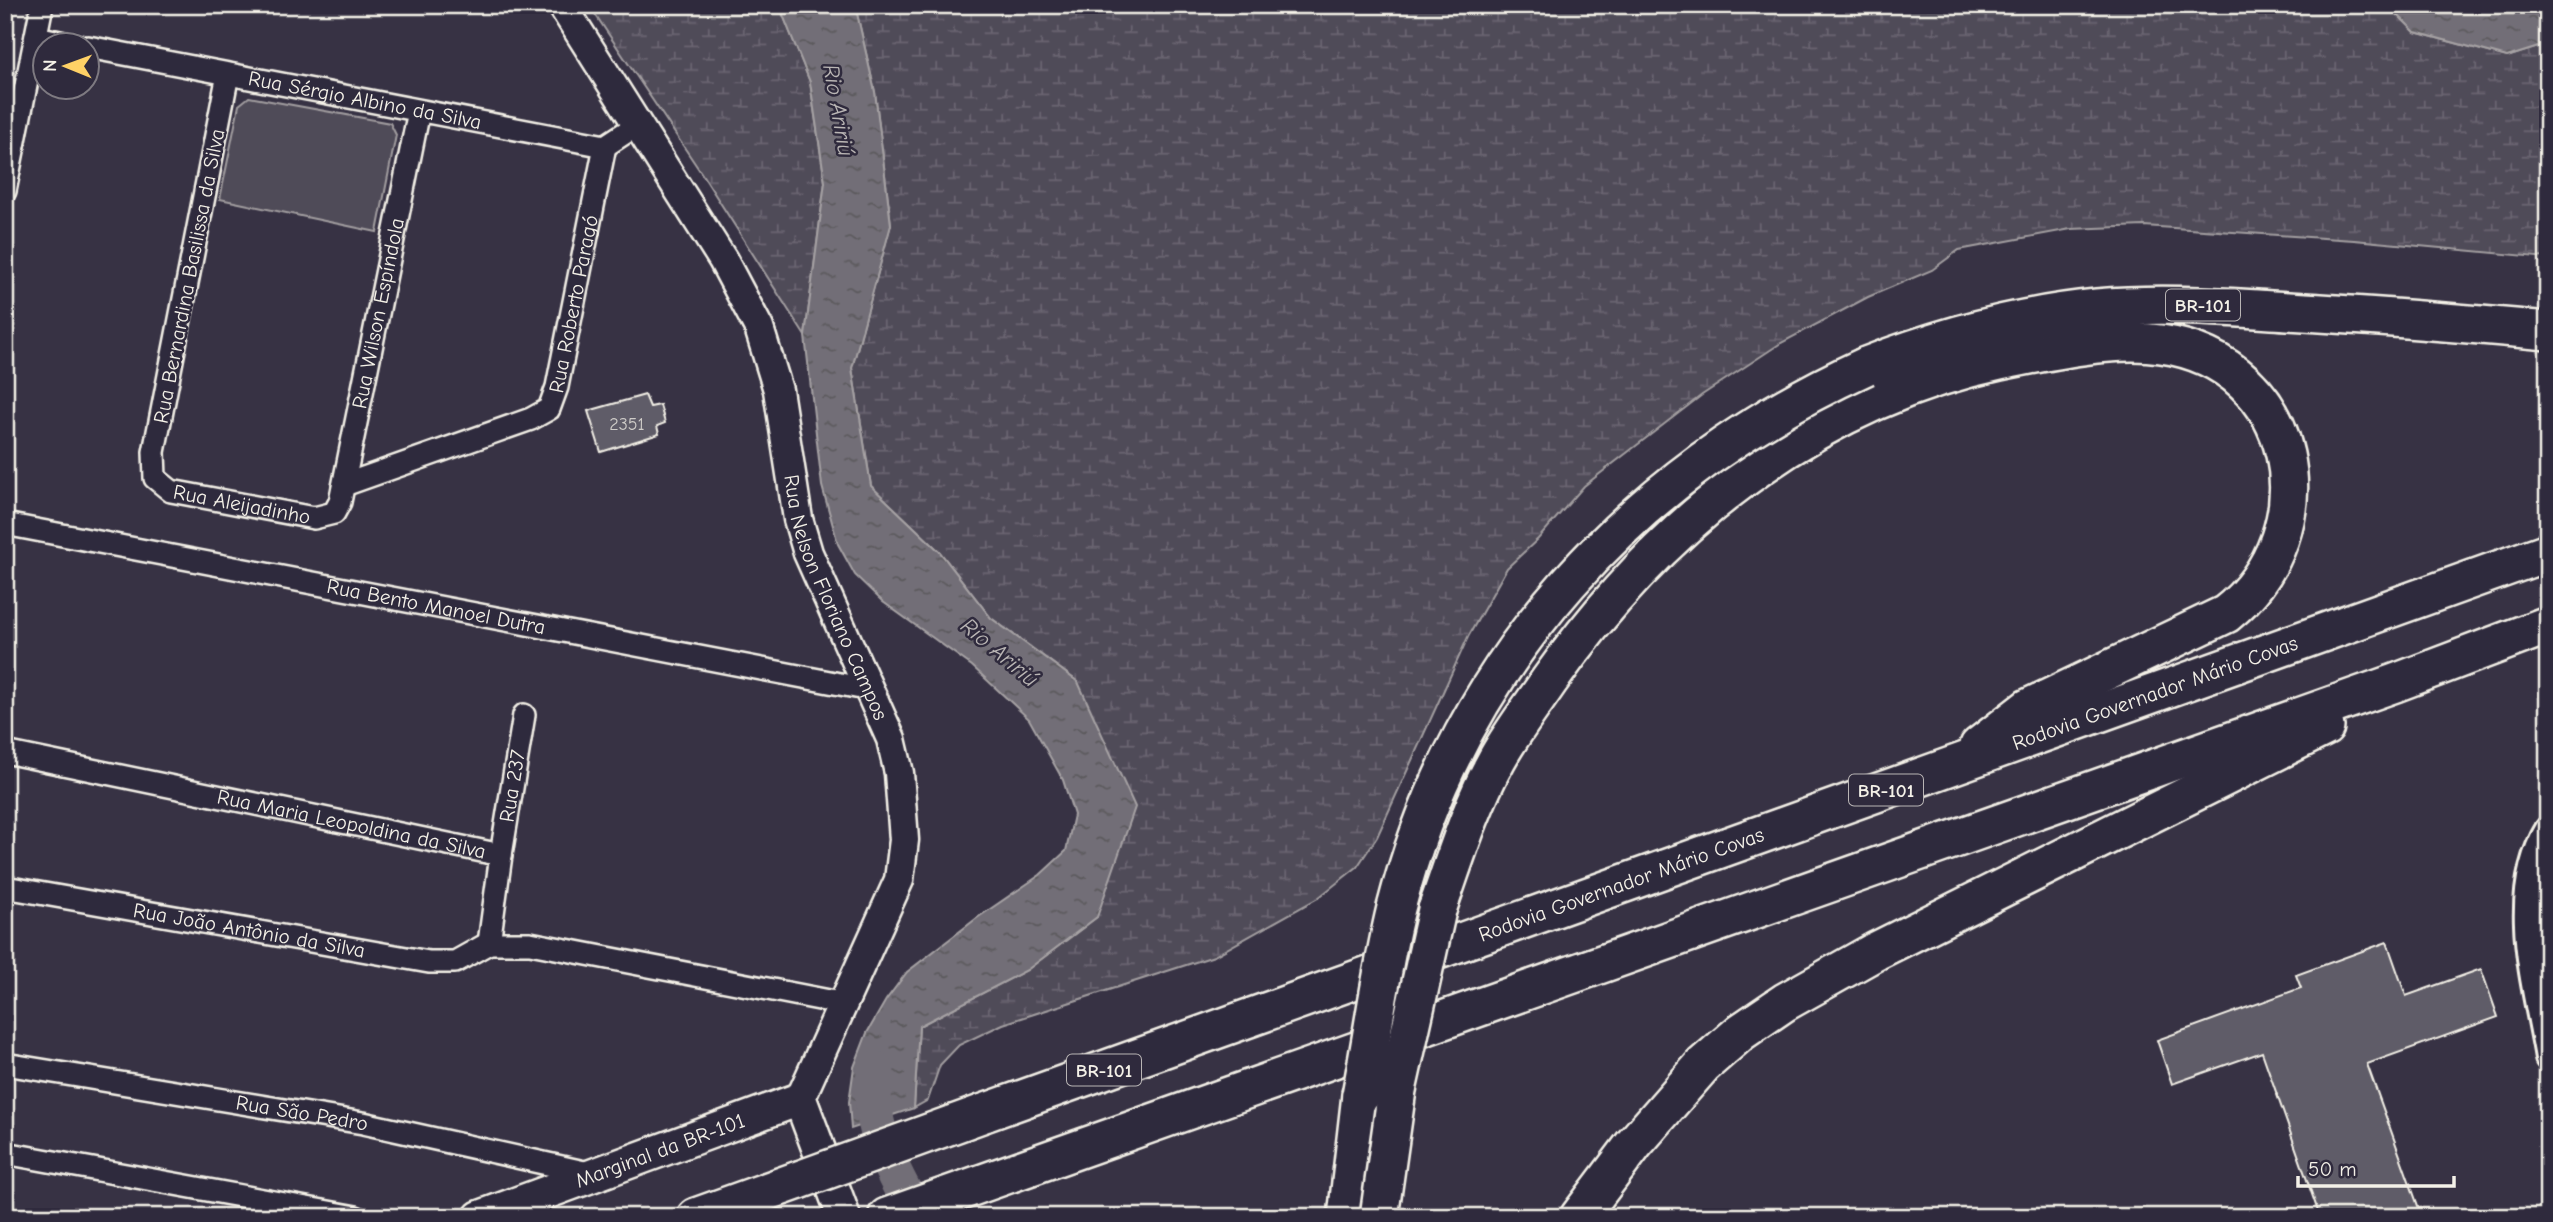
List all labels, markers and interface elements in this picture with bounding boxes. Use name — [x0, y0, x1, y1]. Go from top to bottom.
north arrow — [32, 32, 102, 102]
text: N — [39, 59, 61, 72]
water label: Rio Aririú — [817, 62, 860, 158]
street label: Rua Sérgio Albino da Silva — [246, 66, 484, 134]
street label: Rua Bernardina Basilissa da Silva — [149, 127, 229, 425]
street label: Rua Roberto Paragó — [544, 213, 603, 395]
street label: Rua Wilson Espíndola — [347, 216, 409, 411]
road number: BR-101 — [2166, 290, 2240, 320]
house number: 2351 — [609, 414, 645, 435]
street label: Rua Nelson Floriano Campos — [779, 473, 893, 724]
street label: Rua Aleijadinho — [171, 480, 312, 529]
street label: Rua Bento Manoel Dutra — [325, 574, 547, 639]
water label: Rio Aririú — [955, 612, 1044, 693]
street label: Rodovia Governador Mário Covas — [2009, 631, 2301, 755]
street label: Rua 237 — [495, 748, 530, 824]
road number: BR-101 — [1849, 775, 1923, 806]
street label: Rua Maria Leopoldina da Silva — [215, 784, 488, 864]
street label: Rodovia Governador Mário Covas — [1475, 822, 1767, 947]
street label: Rua João Antônio da Silva — [131, 898, 367, 962]
road number: BR-101 — [1067, 1054, 1141, 1086]
street label: Rua São Pedro — [234, 1090, 370, 1136]
street label: Marginal da BR-101 — [572, 1108, 748, 1193]
scale bar — [2298, 1145, 2453, 1189]
text: 50 m — [2308, 1157, 2357, 1181]

